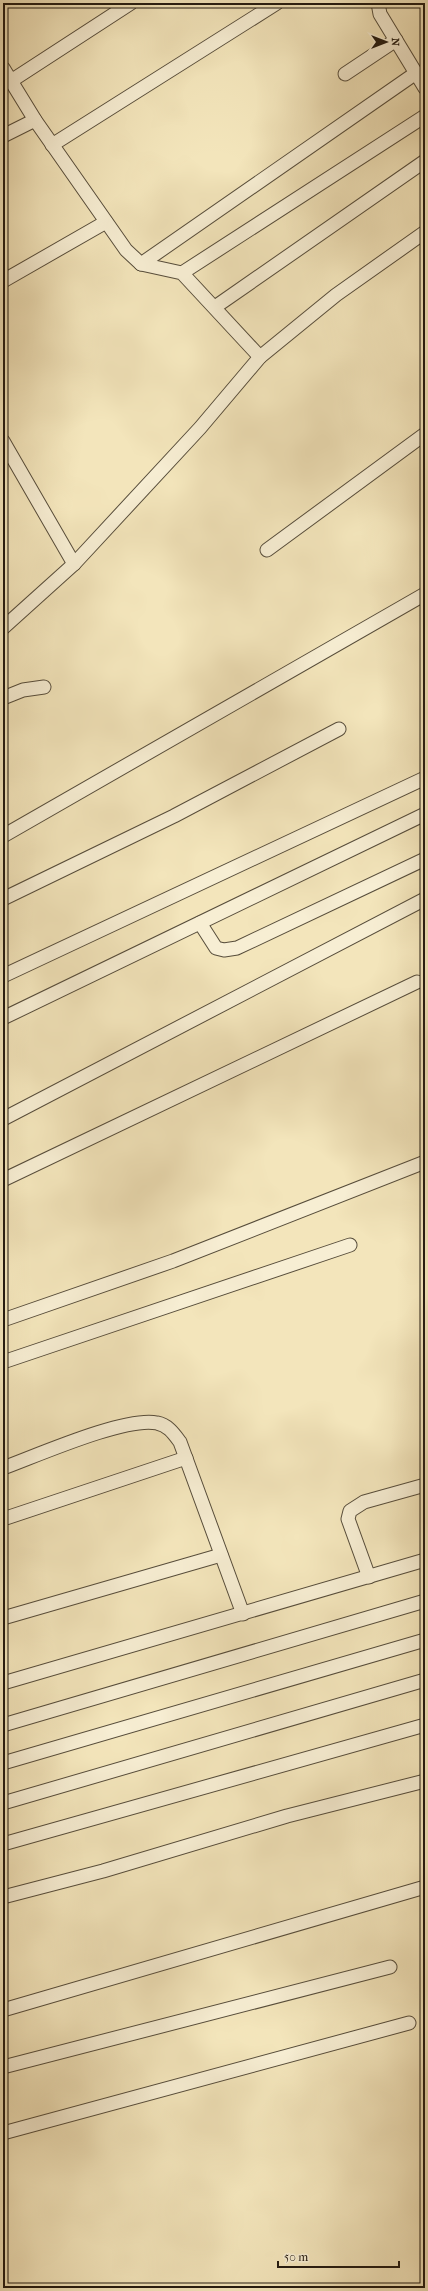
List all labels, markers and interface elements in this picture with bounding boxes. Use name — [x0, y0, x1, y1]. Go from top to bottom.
north arrow — [366, 22, 406, 62]
text: N — [389, 38, 402, 47]
scale bar — [278, 2243, 399, 2269]
text: 50 m — [284, 2250, 308, 2264]

